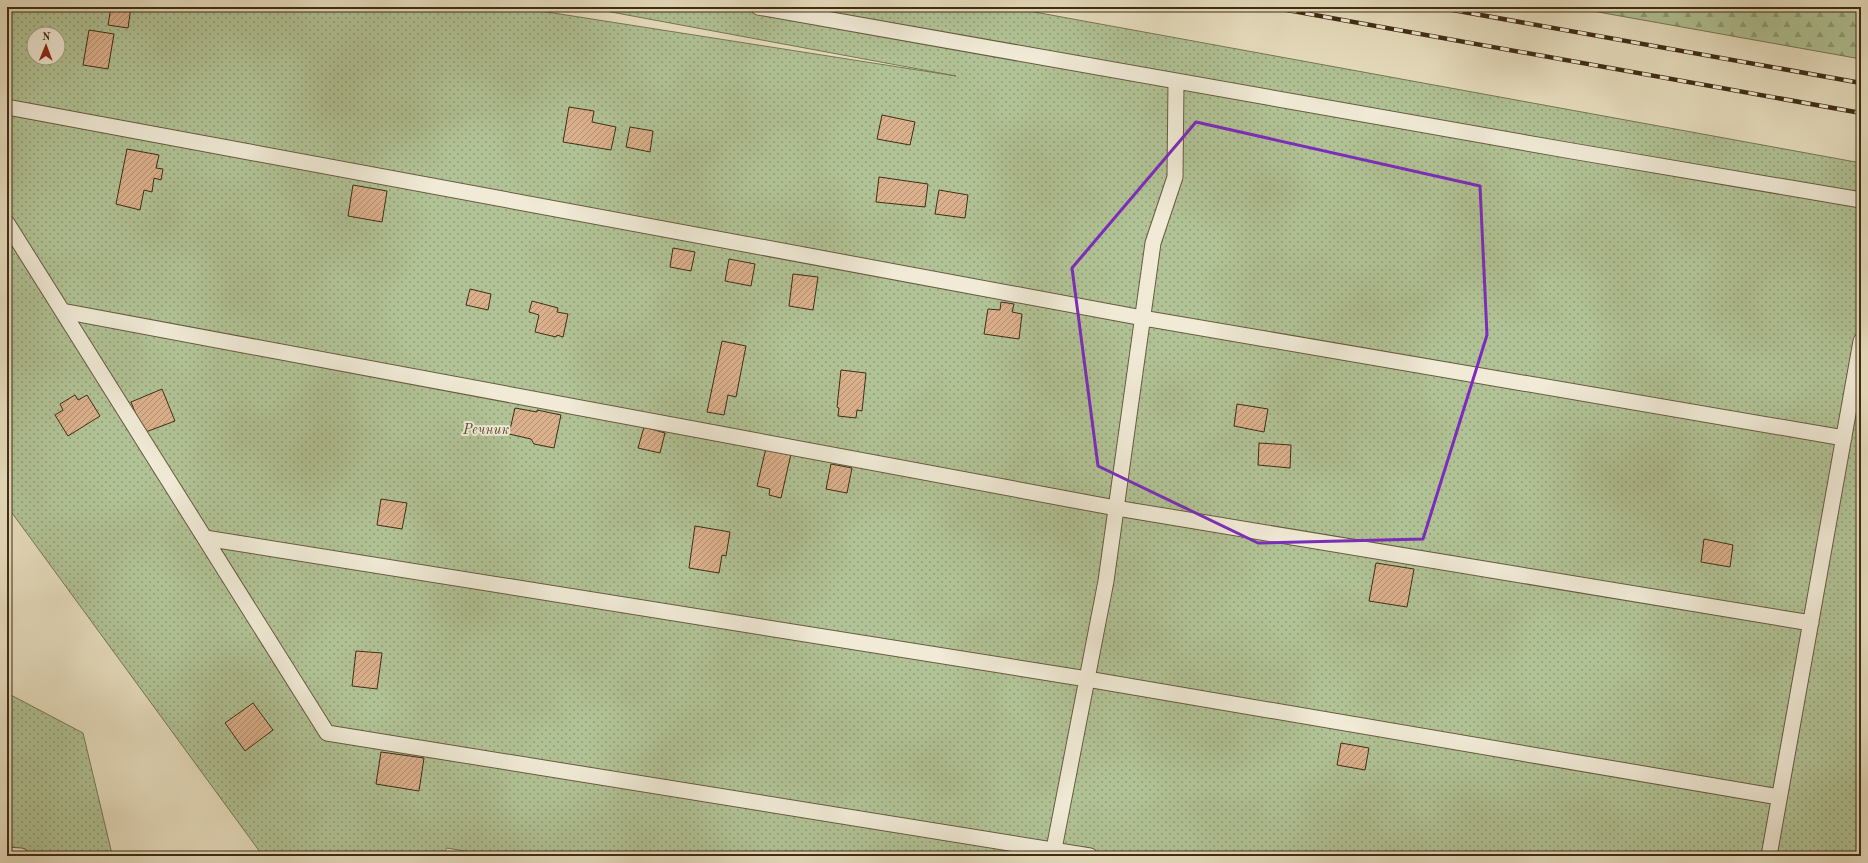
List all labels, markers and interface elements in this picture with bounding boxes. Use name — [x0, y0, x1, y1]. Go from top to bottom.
north arrow — [26, 26, 66, 66]
text: N — [42, 32, 51, 43]
park label: Речник — [462, 423, 509, 437]

